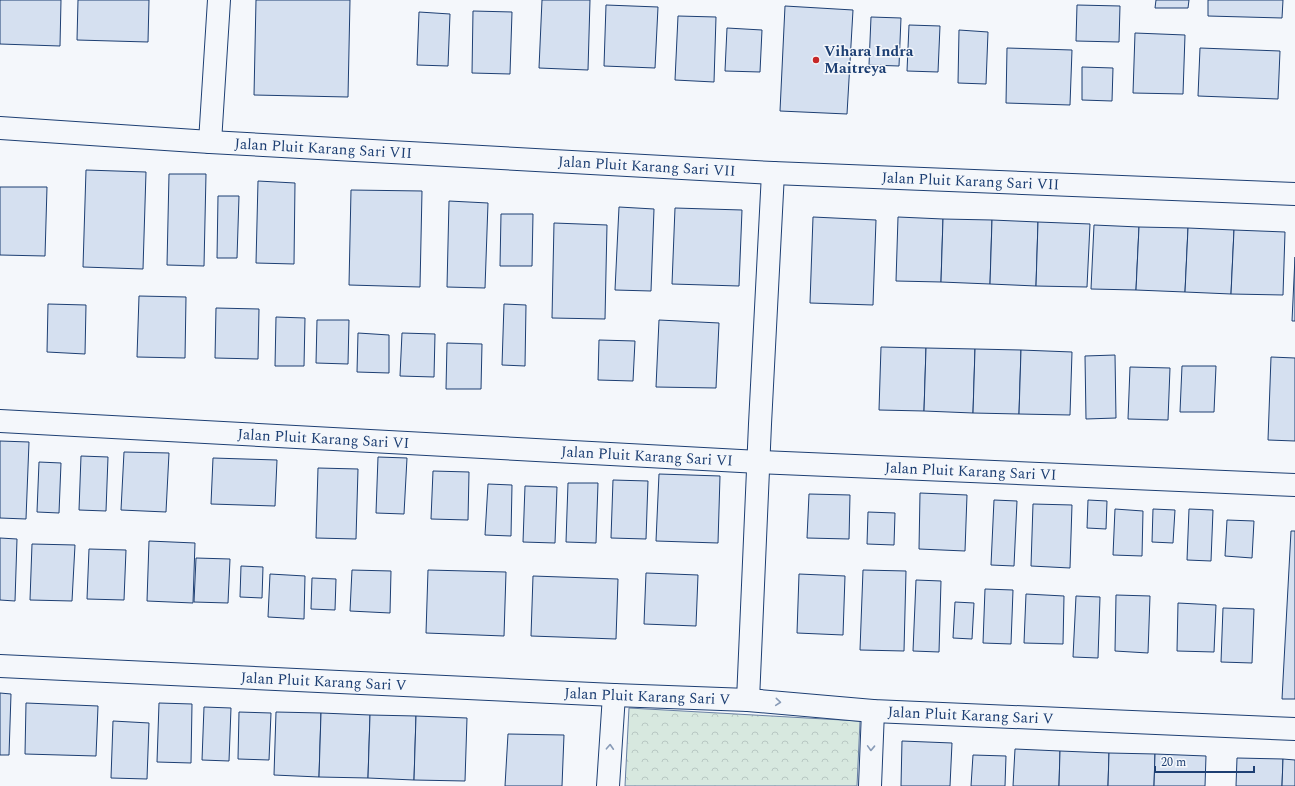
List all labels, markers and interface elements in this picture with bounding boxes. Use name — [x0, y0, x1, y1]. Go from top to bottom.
place label: Vihara Indra Maitreya — [824, 40, 914, 80]
marker: Vihara Indra Maitreya — [811, 55, 821, 65]
street label: Jalan Pluit Karang Sari VII — [234, 132, 413, 165]
street label: Jalan Pluit Karang Sari VII — [557, 150, 736, 183]
street label: Jalan Pluit Karang Sari VII — [881, 166, 1060, 197]
street label: Jalan Pluit Karang Sari VI — [237, 423, 410, 455]
street label: Jalan Pluit Karang Sari VI — [560, 440, 734, 473]
street label: Jalan Pluit Karang Sari VI — [884, 456, 1057, 487]
street label: Jalan Pluit Karang Sari V — [240, 666, 407, 697]
street label: Jalan Pluit Karang Sari V — [564, 682, 731, 711]
one-way arrow — [775, 698, 781, 707]
street label: Jalan Pluit Karang Sari V — [887, 701, 1054, 731]
one-way arrow — [606, 744, 615, 750]
one-way arrow — [867, 745, 876, 751]
scale bar — [1155, 748, 1254, 774]
text: 20 m — [1161, 753, 1186, 772]

